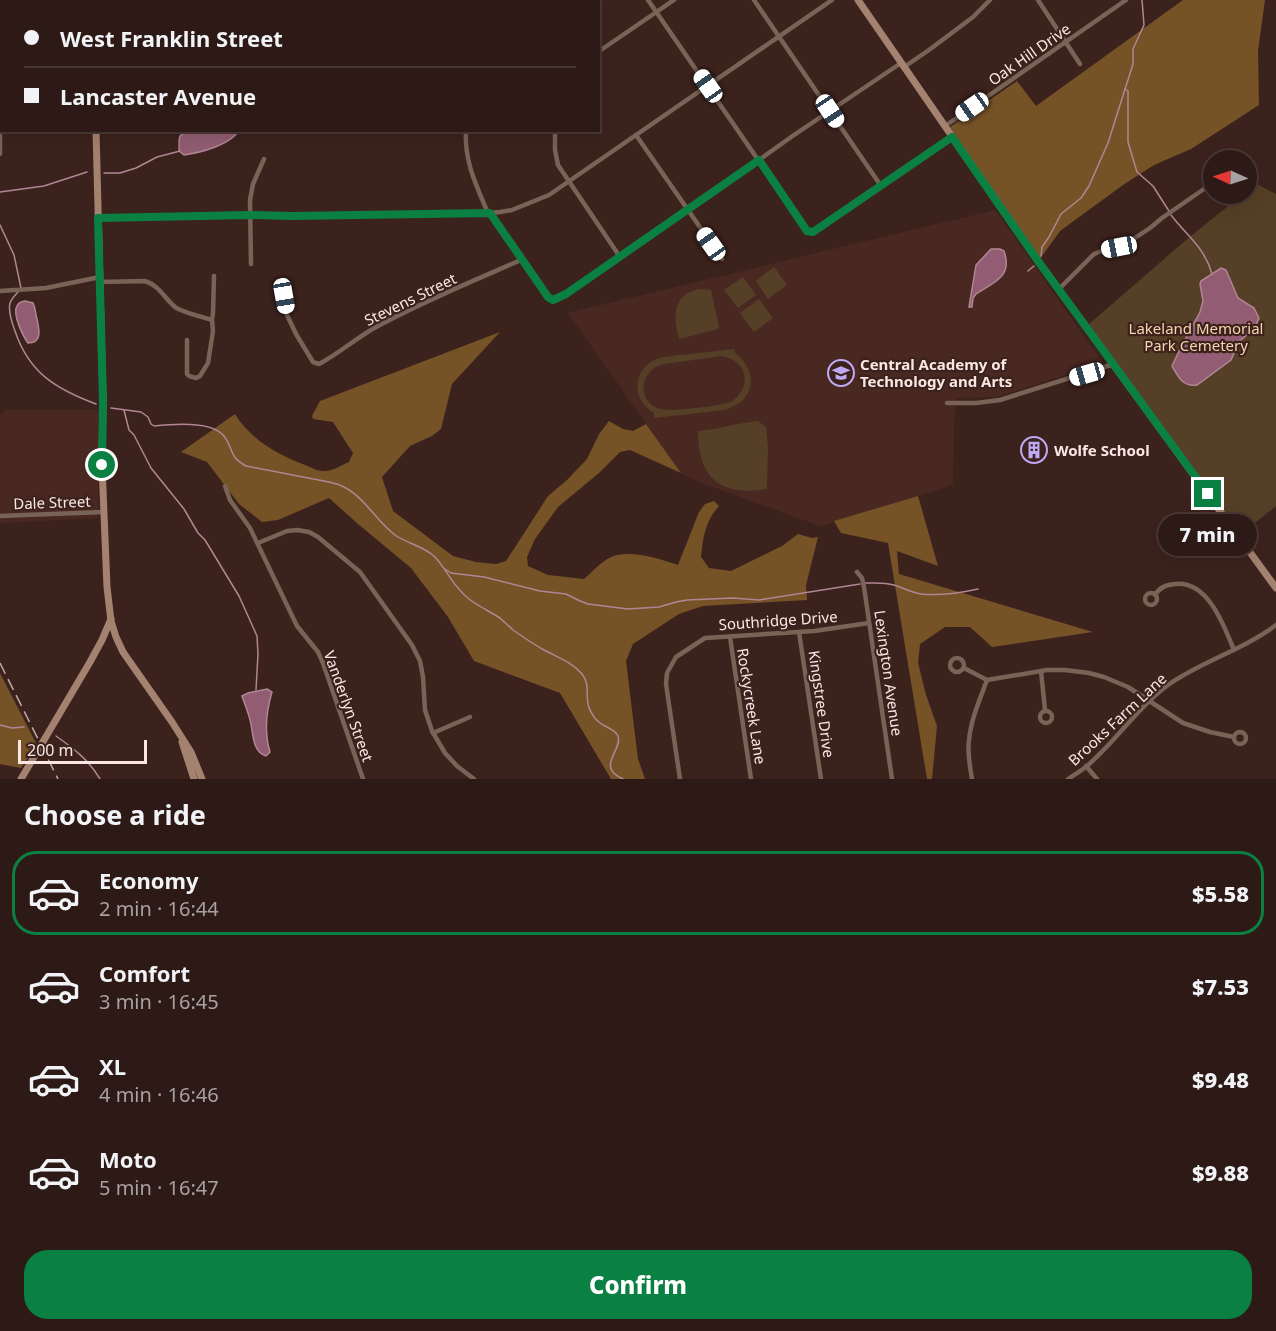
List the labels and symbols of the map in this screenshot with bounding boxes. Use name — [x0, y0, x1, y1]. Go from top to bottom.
street label: Oak Hill Drive — [984, 18, 1074, 90]
car — [690, 66, 726, 106]
car — [952, 89, 992, 125]
car — [812, 91, 848, 131]
north arrow — [1203, 150, 1257, 204]
car — [693, 224, 729, 264]
car — [1100, 235, 1138, 259]
street label: Stevens Street — [361, 268, 460, 330]
car — [272, 277, 296, 315]
park label: Lakeland Memorial Park Cemetery — [1129, 318, 1263, 355]
place label: Central Academy of Technology and Arts — [860, 354, 1012, 391]
school or university icon: Central Academy of Technology and Arts — [826, 358, 856, 388]
car — [1067, 360, 1107, 388]
building icon: Wolfe School — [1019, 435, 1049, 465]
place label: Wolfe School — [1054, 440, 1150, 460]
route start — [88, 451, 115, 478]
route end — [1194, 480, 1221, 507]
street label: Dale Street — [13, 491, 92, 513]
callout: 7 min — [1158, 515, 1258, 557]
street label: Southridge Drive — [718, 606, 838, 634]
street label: Lexington Avenue — [870, 609, 908, 737]
street label: Rockycreek Lane — [733, 647, 771, 765]
street label: Vanderlyn Street — [320, 648, 379, 765]
street label: Kingstree Drive — [805, 649, 839, 759]
street label: Brooks Farm Lane — [1064, 668, 1170, 770]
scale bar — [18, 737, 147, 764]

